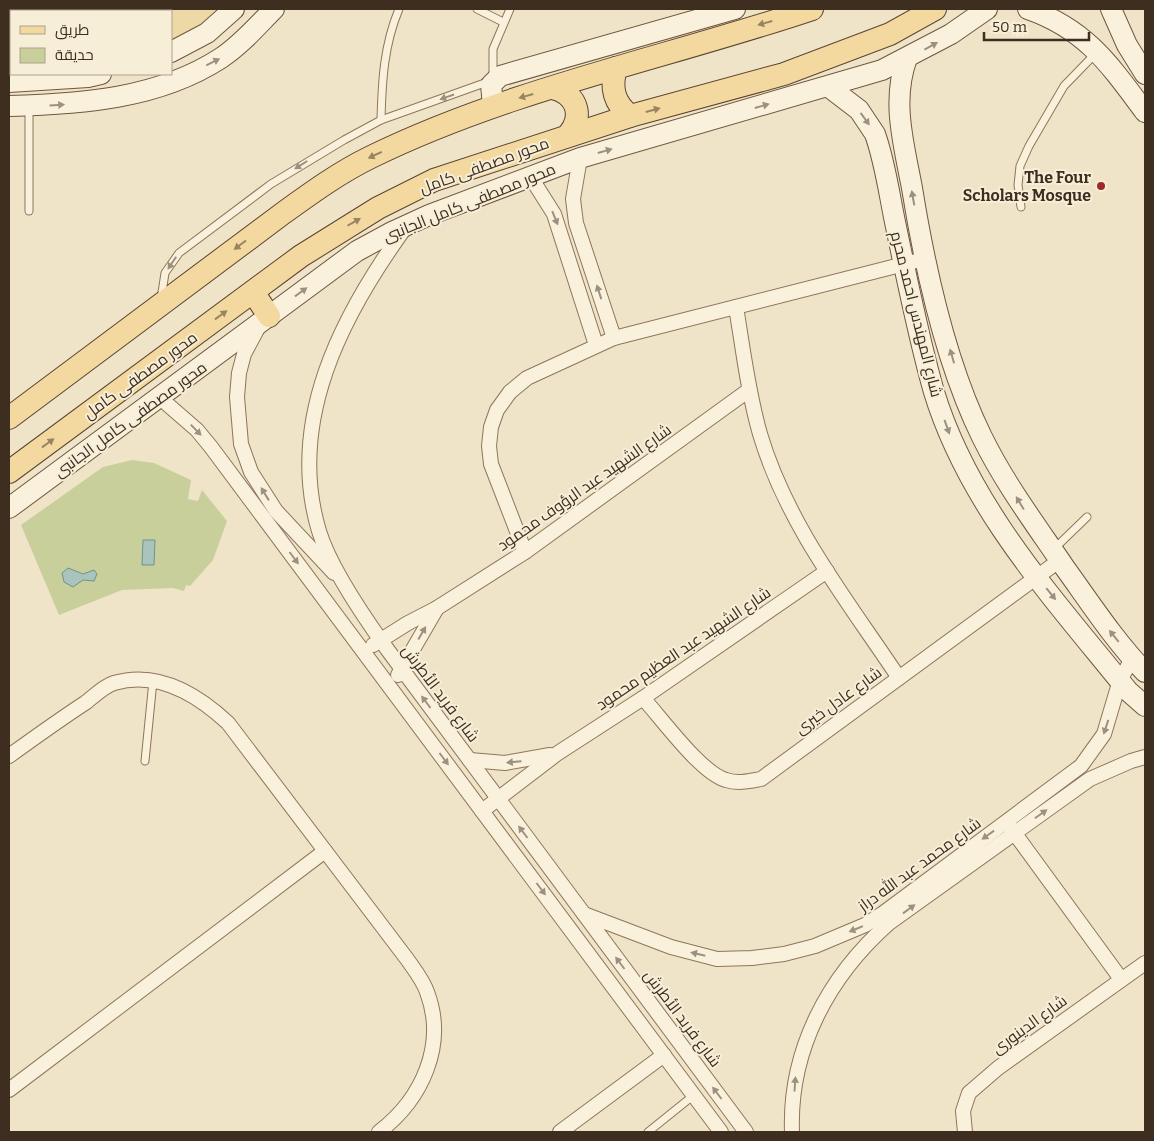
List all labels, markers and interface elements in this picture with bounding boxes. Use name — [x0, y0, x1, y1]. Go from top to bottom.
legend — [10, 10, 172, 75]
scale bar — [984, 10, 1089, 42]
text: 50 m — [992, 18, 1028, 36]
one-way arrow — [757, 20, 772, 28]
text: طريق — [55, 21, 89, 40]
one-way arrow — [924, 41, 937, 50]
text: حديقة — [55, 46, 94, 64]
one-way arrow — [206, 58, 220, 66]
one-way arrow — [518, 92, 534, 100]
one-way arrow — [440, 93, 455, 101]
one-way arrow — [50, 100, 66, 108]
one-way arrow — [754, 102, 769, 110]
one-way arrow — [645, 105, 660, 113]
one-way arrow — [860, 112, 871, 125]
street label: محور مصطفى كامل — [417, 133, 552, 199]
one-way arrow — [598, 147, 613, 155]
one-way arrow — [368, 152, 382, 160]
street label: محور مصطفى كامل الجانبى — [380, 159, 559, 247]
one-way arrow — [294, 161, 307, 170]
place label: The Four Scholars Mosque — [963, 168, 1091, 205]
marker: The Four Scholars Mosque — [1095, 180, 1107, 192]
one-way arrow — [909, 190, 917, 206]
one-way arrow — [551, 211, 559, 225]
one-way arrow — [347, 218, 362, 226]
street label: شارع المهندس احمد محرم — [885, 229, 946, 400]
one-way arrow — [233, 240, 247, 250]
one-way arrow — [167, 256, 176, 269]
one-way arrow — [594, 284, 602, 299]
one-way arrow — [294, 287, 308, 297]
one-way arrow — [214, 310, 228, 320]
street label: محور مصطفى كامل — [80, 328, 202, 424]
one-way arrow — [947, 348, 955, 363]
street label: محور مصطفى كامل الجانبى — [50, 357, 211, 482]
street label: شارع الشهيد عبد الرؤوف محمود — [494, 420, 676, 556]
one-way arrow — [943, 420, 951, 435]
one-way arrow — [189, 423, 201, 435]
one-way arrow — [41, 437, 54, 448]
one-way arrow — [260, 487, 270, 500]
one-way arrow — [1016, 496, 1025, 509]
one-way arrow — [289, 551, 300, 564]
street label: شارع الشهيد عبد العظيم محمود — [592, 583, 775, 716]
one-way arrow — [1045, 587, 1056, 600]
one-way arrow — [418, 626, 426, 641]
one-way arrow — [1108, 629, 1119, 642]
street label: شارع فريد الأطرش — [396, 641, 483, 747]
street label: شارع عادل خيرى — [791, 663, 887, 740]
one-way arrow — [421, 695, 431, 709]
one-way arrow — [1101, 720, 1109, 735]
one-way arrow — [438, 752, 449, 765]
one-way arrow — [506, 759, 522, 767]
one-way arrow — [1034, 809, 1048, 819]
street label: شارع محمد عبد الله دراز — [853, 813, 986, 918]
one-way arrow — [518, 825, 528, 839]
one-way arrow — [981, 830, 995, 840]
one-way arrow — [535, 882, 546, 895]
one-way arrow — [902, 903, 915, 914]
one-way arrow — [848, 925, 863, 933]
one-way arrow — [691, 950, 706, 958]
one-way arrow — [615, 956, 625, 970]
street label: شارع فريد الأطرش — [638, 966, 725, 1072]
street label: شارع الدينورى — [988, 991, 1072, 1060]
one-way arrow — [791, 1075, 799, 1091]
one-way arrow — [712, 1086, 722, 1100]

